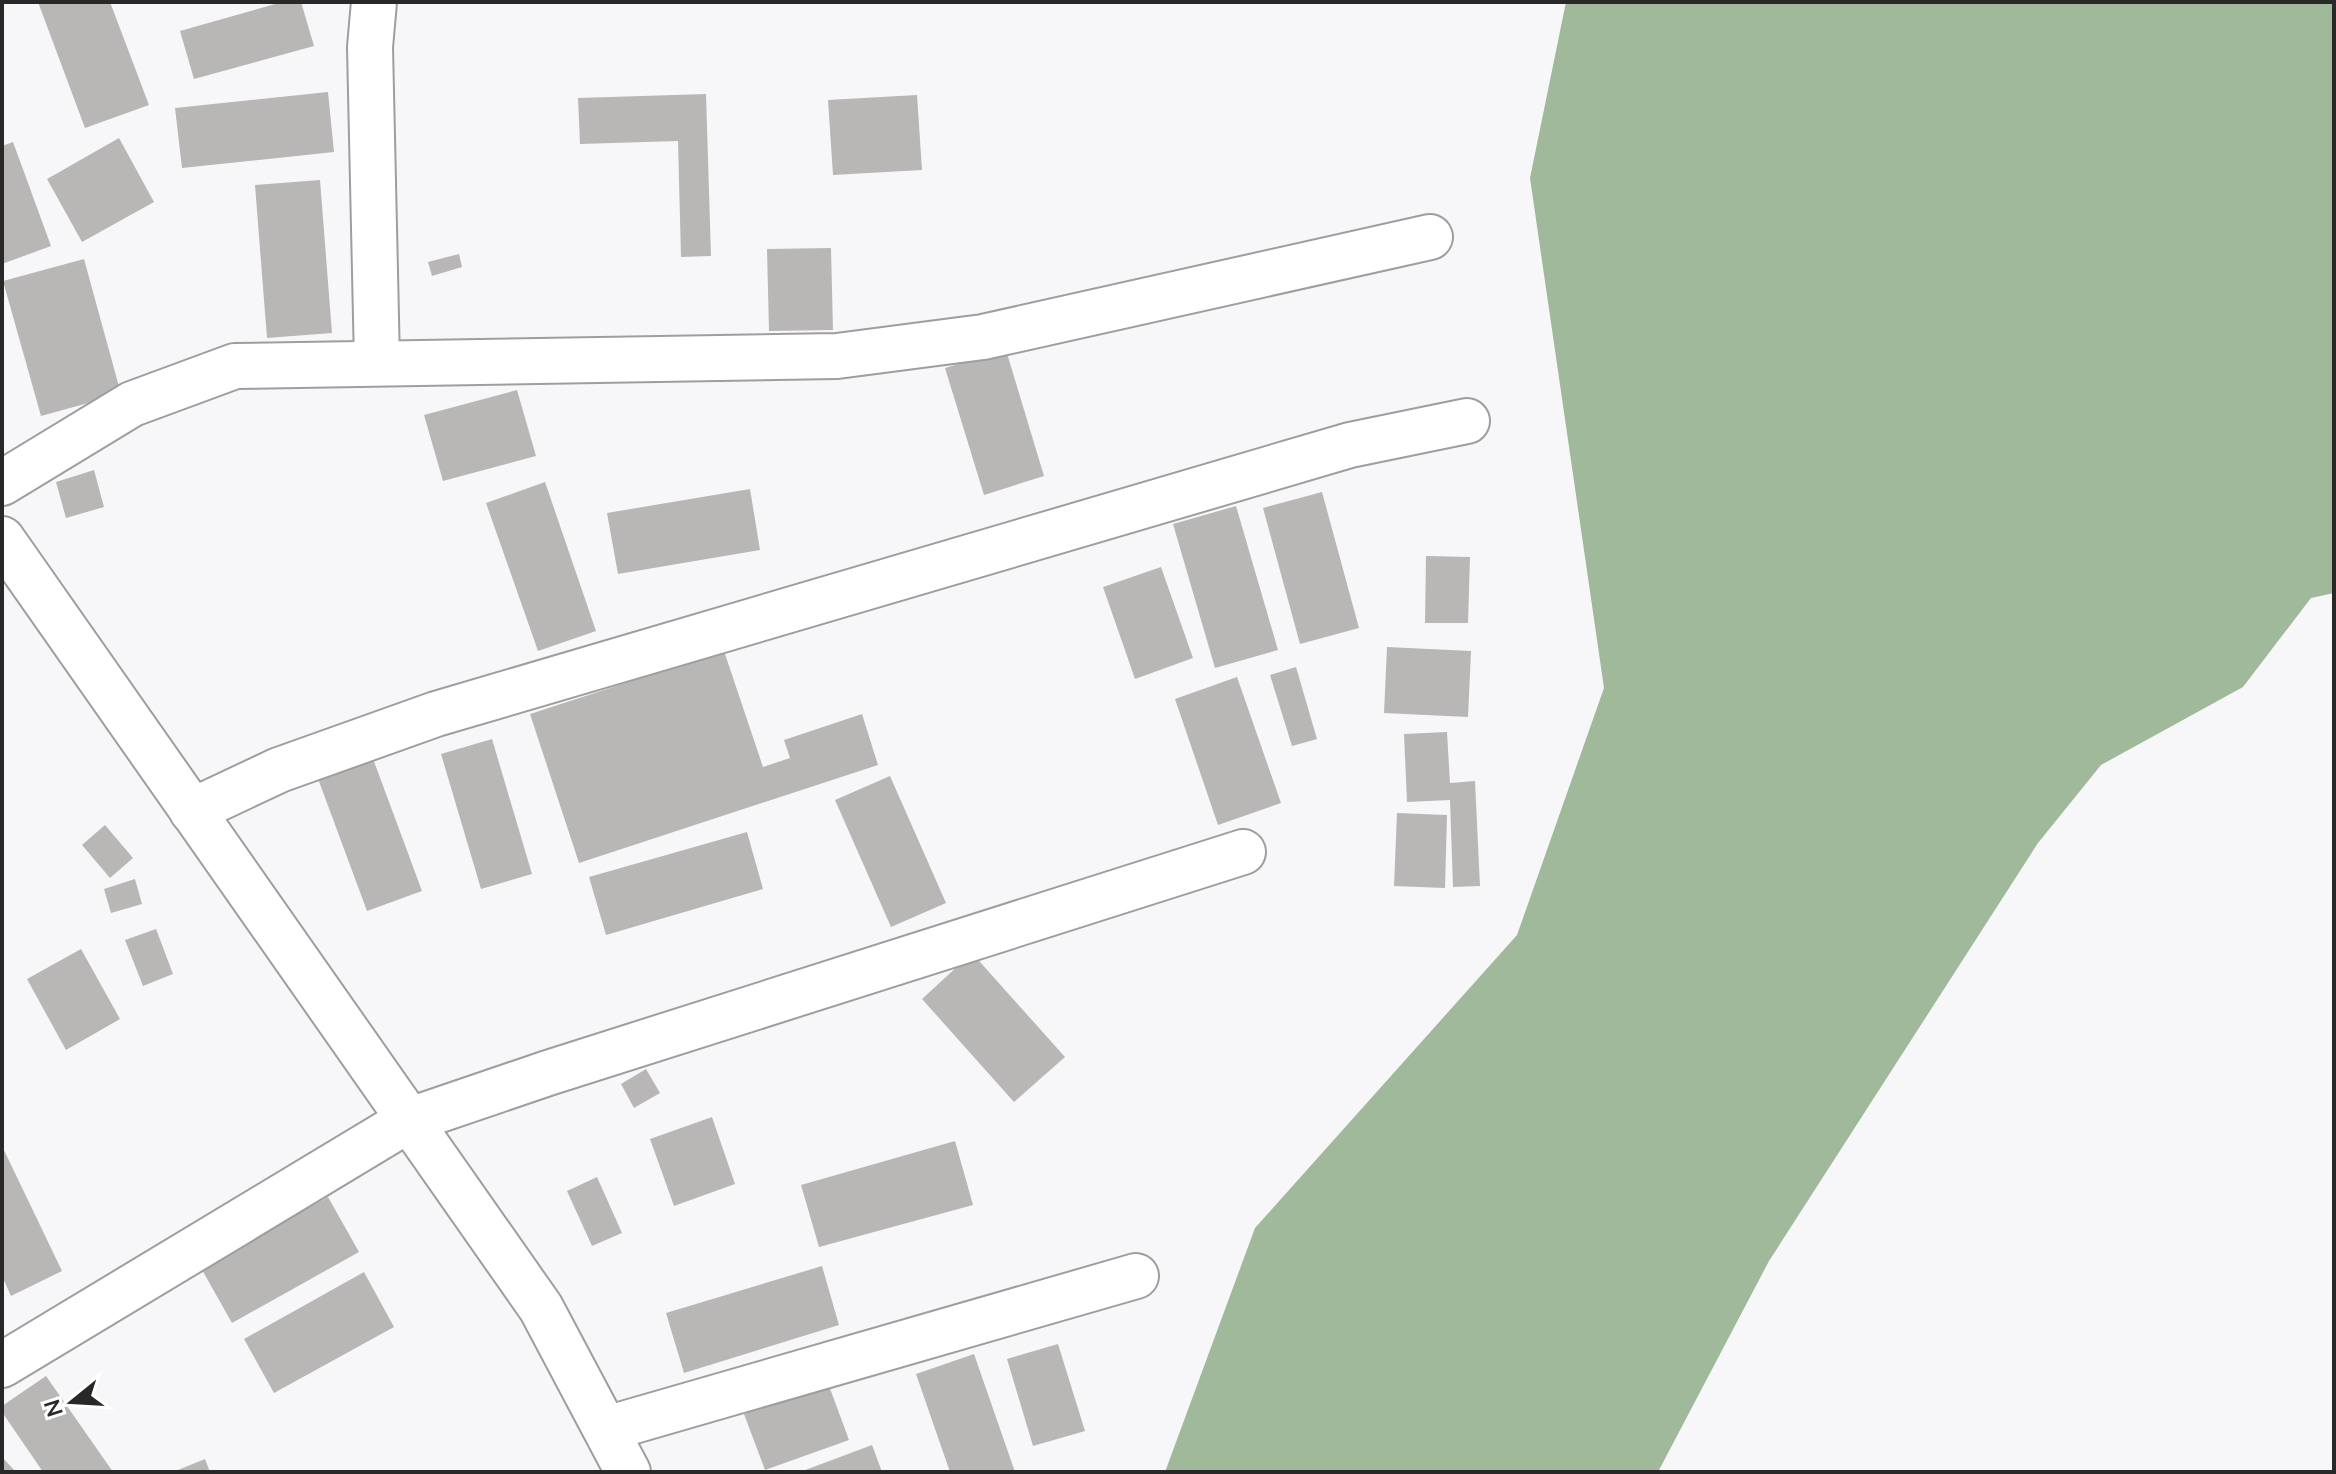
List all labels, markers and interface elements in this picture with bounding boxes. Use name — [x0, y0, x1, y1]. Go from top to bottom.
north arrow — [32, 1362, 112, 1442]
text: N — [37, 1395, 71, 1420]

